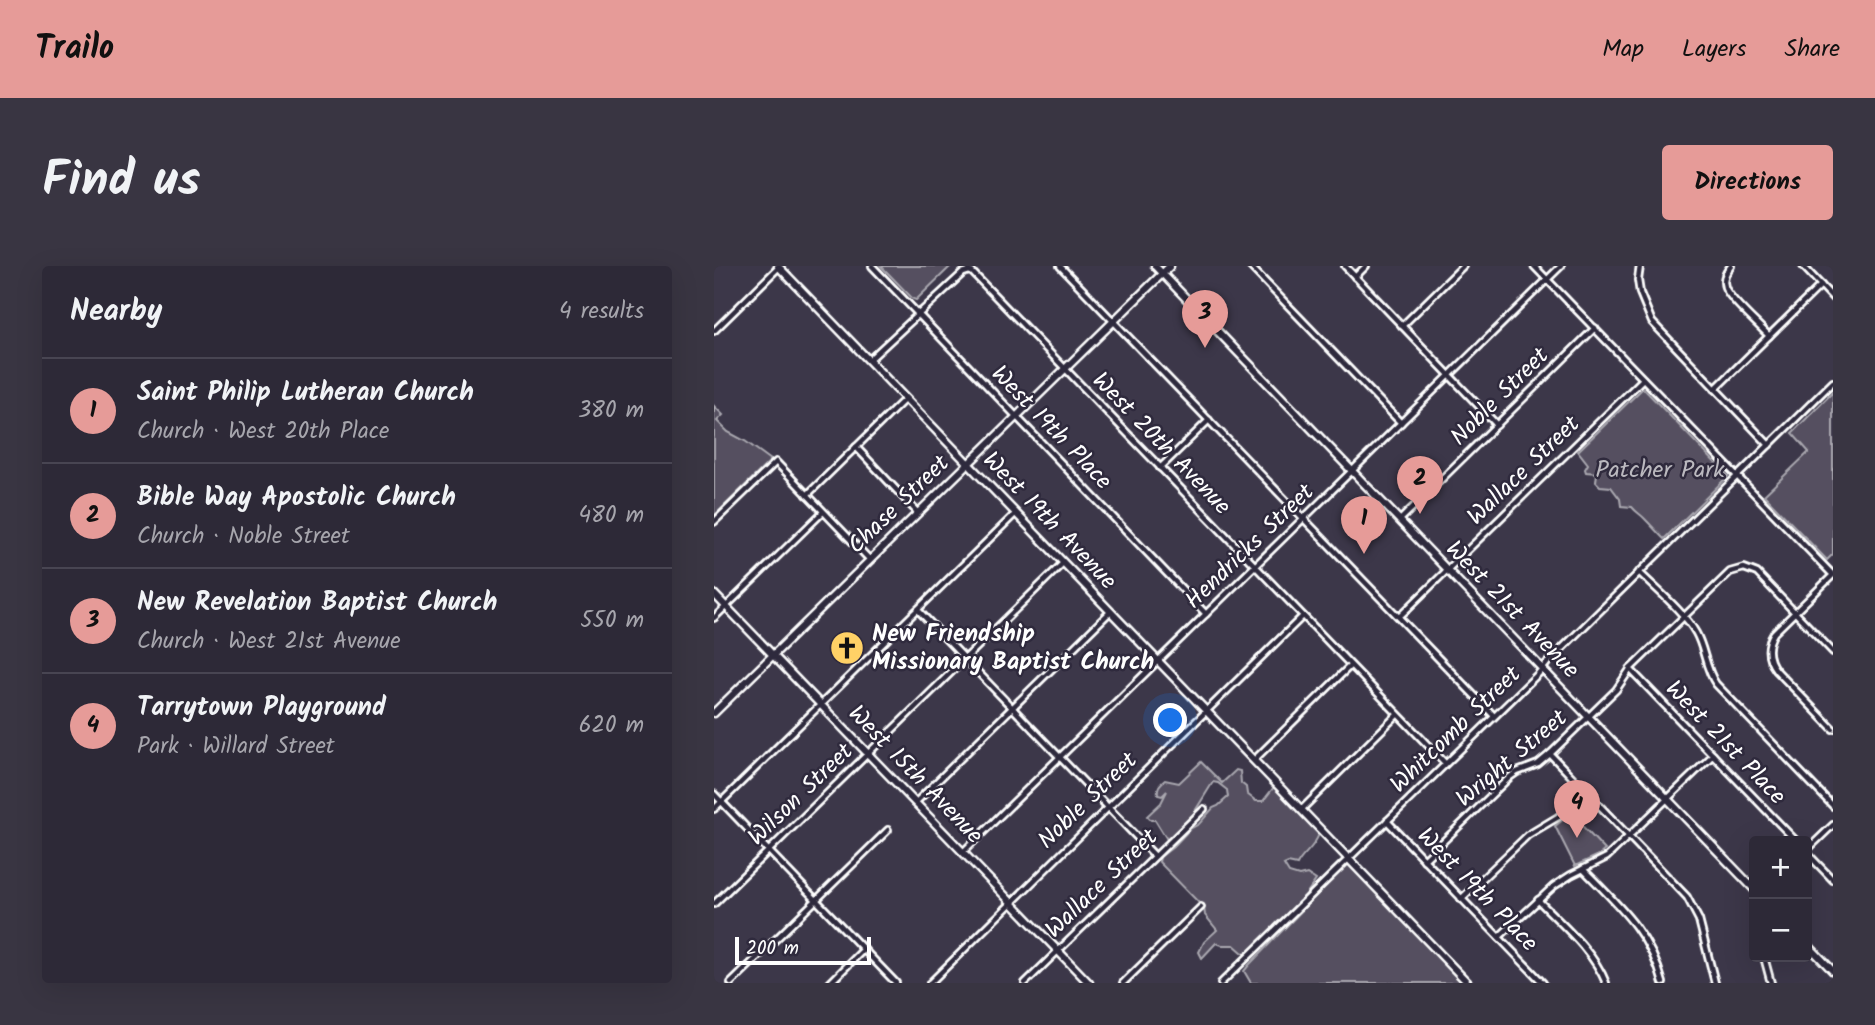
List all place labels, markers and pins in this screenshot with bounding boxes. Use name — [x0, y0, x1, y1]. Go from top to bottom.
pin: 3 — [1182, 290, 1228, 348]
pin: 2 — [1397, 456, 1443, 514]
pin: 1 — [1341, 496, 1387, 554]
place label: New Friendship Missionary Baptist Church — [872, 615, 1154, 682]
church icon: New Friendship Missionary Baptist Church — [828, 629, 866, 667]
pin: 4 — [1554, 780, 1600, 838]

